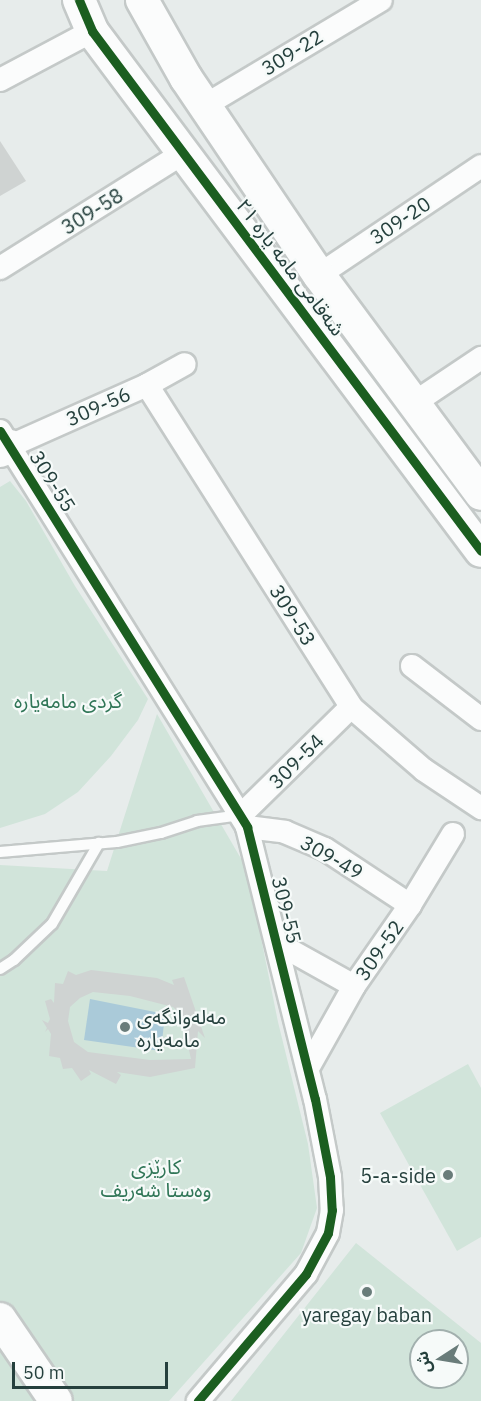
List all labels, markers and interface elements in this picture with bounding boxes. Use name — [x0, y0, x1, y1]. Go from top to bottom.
street label: 309-22 — [257, 24, 327, 80]
street label: 309-58 — [57, 183, 127, 239]
street label: 309-20 — [365, 191, 435, 249]
street label: شەقامی مامە یارە ٢١ — [232, 194, 350, 340]
street label: 309-56 — [62, 381, 134, 431]
street label: 309-55 — [25, 446, 81, 516]
street label: 309-53 — [265, 580, 321, 650]
park label: گردی مامەیارە — [14, 688, 122, 712]
street label: 309-54 — [263, 728, 329, 794]
street label: 309-49 — [296, 830, 368, 884]
street label: 309-55 — [267, 874, 307, 946]
street label: 309-52 — [350, 915, 408, 985]
place label: مەلەوانگەی مامەیارە — [137, 1004, 226, 1051]
marker: مەلەوانگەی مامەیارە — [118, 1020, 132, 1034]
park label: کارێزی وەستا شەریف — [101, 1155, 211, 1202]
place label: 5-a-side — [360, 1163, 436, 1187]
marker: 5-a-side — [441, 1168, 455, 1182]
marker: yaregay baban — [360, 1285, 374, 1299]
place label: yaregay baban — [302, 1302, 432, 1326]
north arrow — [409, 1329, 469, 1389]
scale bar — [15, 1350, 171, 1388]
text: ش — [411, 1350, 435, 1375]
text: 50 m — [23, 1361, 65, 1384]

